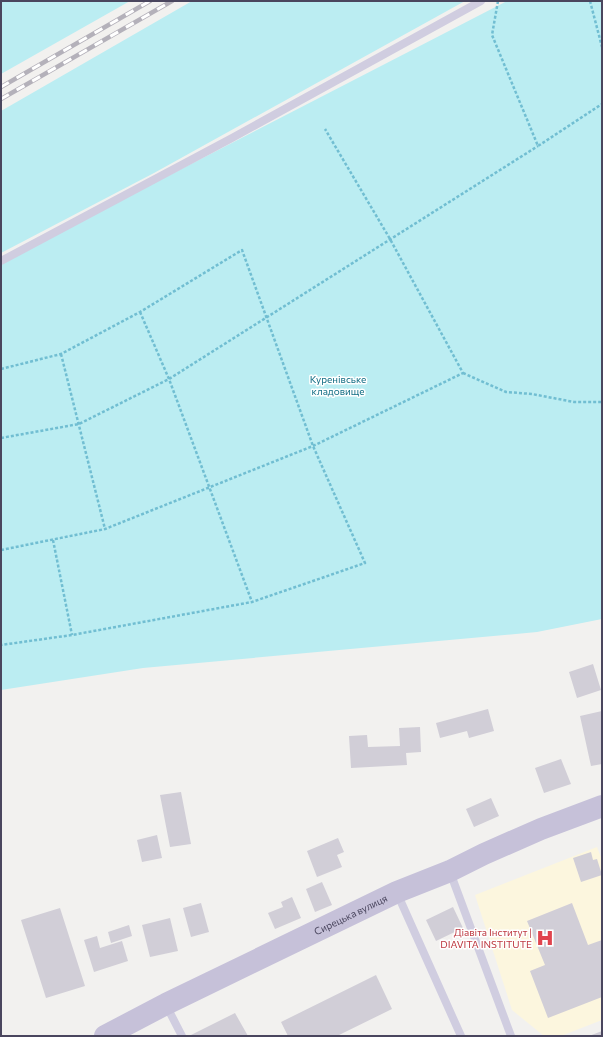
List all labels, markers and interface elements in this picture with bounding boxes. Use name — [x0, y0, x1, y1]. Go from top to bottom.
park label: Куренівське кладовище — [310, 373, 366, 397]
street label: Сирецька вулиця — [312, 892, 389, 937]
place label: Діавіта Інститут | DIAVITA INSTITUTE — [440, 926, 532, 950]
hospital icon: Діавіта Інститут | DIAVITA INSTITUTE — [535, 928, 555, 948]

